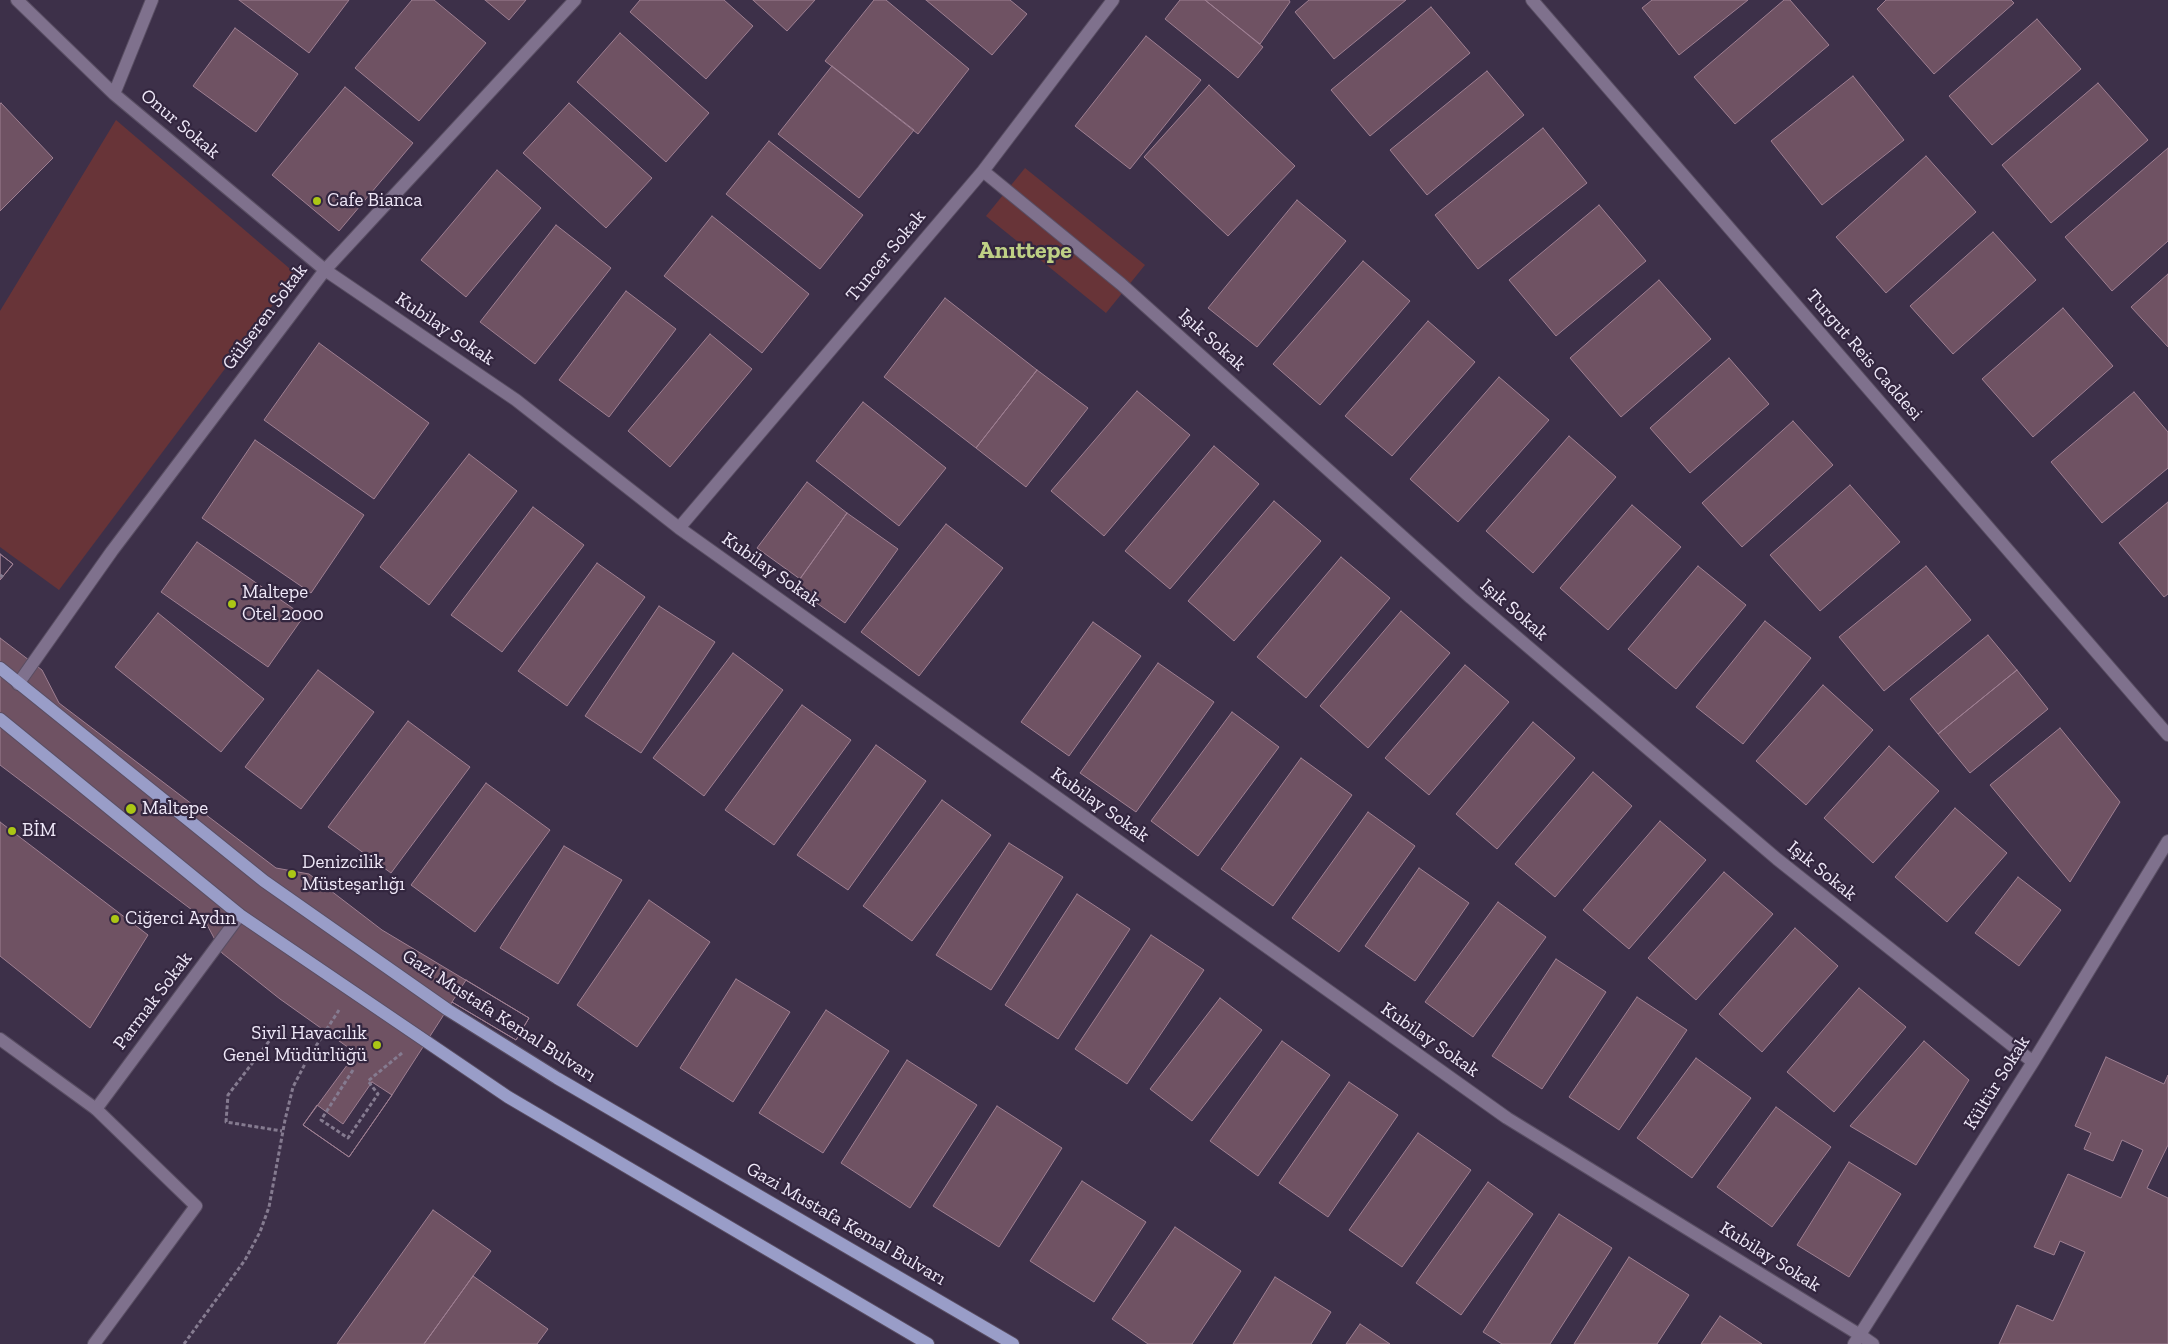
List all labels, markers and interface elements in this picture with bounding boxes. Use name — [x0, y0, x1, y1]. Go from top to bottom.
street label: Onur Sokak — [136, 84, 224, 164]
place label: Cafe Bianca — [327, 190, 422, 212]
marker: Cafe Bianca — [311, 195, 323, 207]
street label: Tuncer Sokak — [841, 206, 931, 306]
district label: Anıttepe — [978, 237, 1072, 265]
street label: Gülseren Sokak — [218, 259, 312, 375]
street label: Turgut Reis Caddesi — [1801, 285, 1927, 425]
street label: Kubilay Sokak — [391, 287, 499, 371]
street label: Işık Sokak — [1174, 304, 1250, 376]
street label: Kubilay Sokak — [717, 528, 825, 612]
street label: Işık Sokak — [1475, 574, 1553, 646]
place label: Maltepe Otel 2000 — [242, 582, 324, 626]
marker: Maltepe Otel 2000 — [226, 598, 238, 610]
street label: Kubilay Sokak — [1046, 763, 1154, 847]
place label: Maltepe — [142, 798, 208, 820]
marker: Maltepe — [124, 802, 138, 816]
place label: BİM — [22, 820, 56, 842]
marker: BİM — [6, 825, 18, 837]
street label: Işık Sokak — [1783, 836, 1861, 906]
place label: Denizcilik Müsteşarlığı — [302, 852, 405, 896]
marker: Denizcilik Müsteşarlığı — [286, 868, 298, 880]
place label: Ciğerci Aydın — [125, 908, 236, 930]
marker: Ciğerci Aydın — [109, 913, 121, 925]
street label: Gazi Mustafa Kemal Bulvarı — [398, 945, 600, 1087]
street label: Parmak Sokak — [109, 948, 197, 1054]
street label: Kubilay Sokak — [1376, 998, 1484, 1082]
place label: Sivil Havacılık Genel Müdürlüğü — [223, 1023, 367, 1067]
street label: Kültür Sokak — [1959, 1032, 2035, 1134]
marker: Sivil Havacılık Genel Müdürlüğü — [371, 1039, 383, 1051]
street label: Gazi Mustafa Kemal Bulvarı — [742, 1157, 950, 1291]
street label: Kubilay Sokak — [1715, 1217, 1825, 1297]

